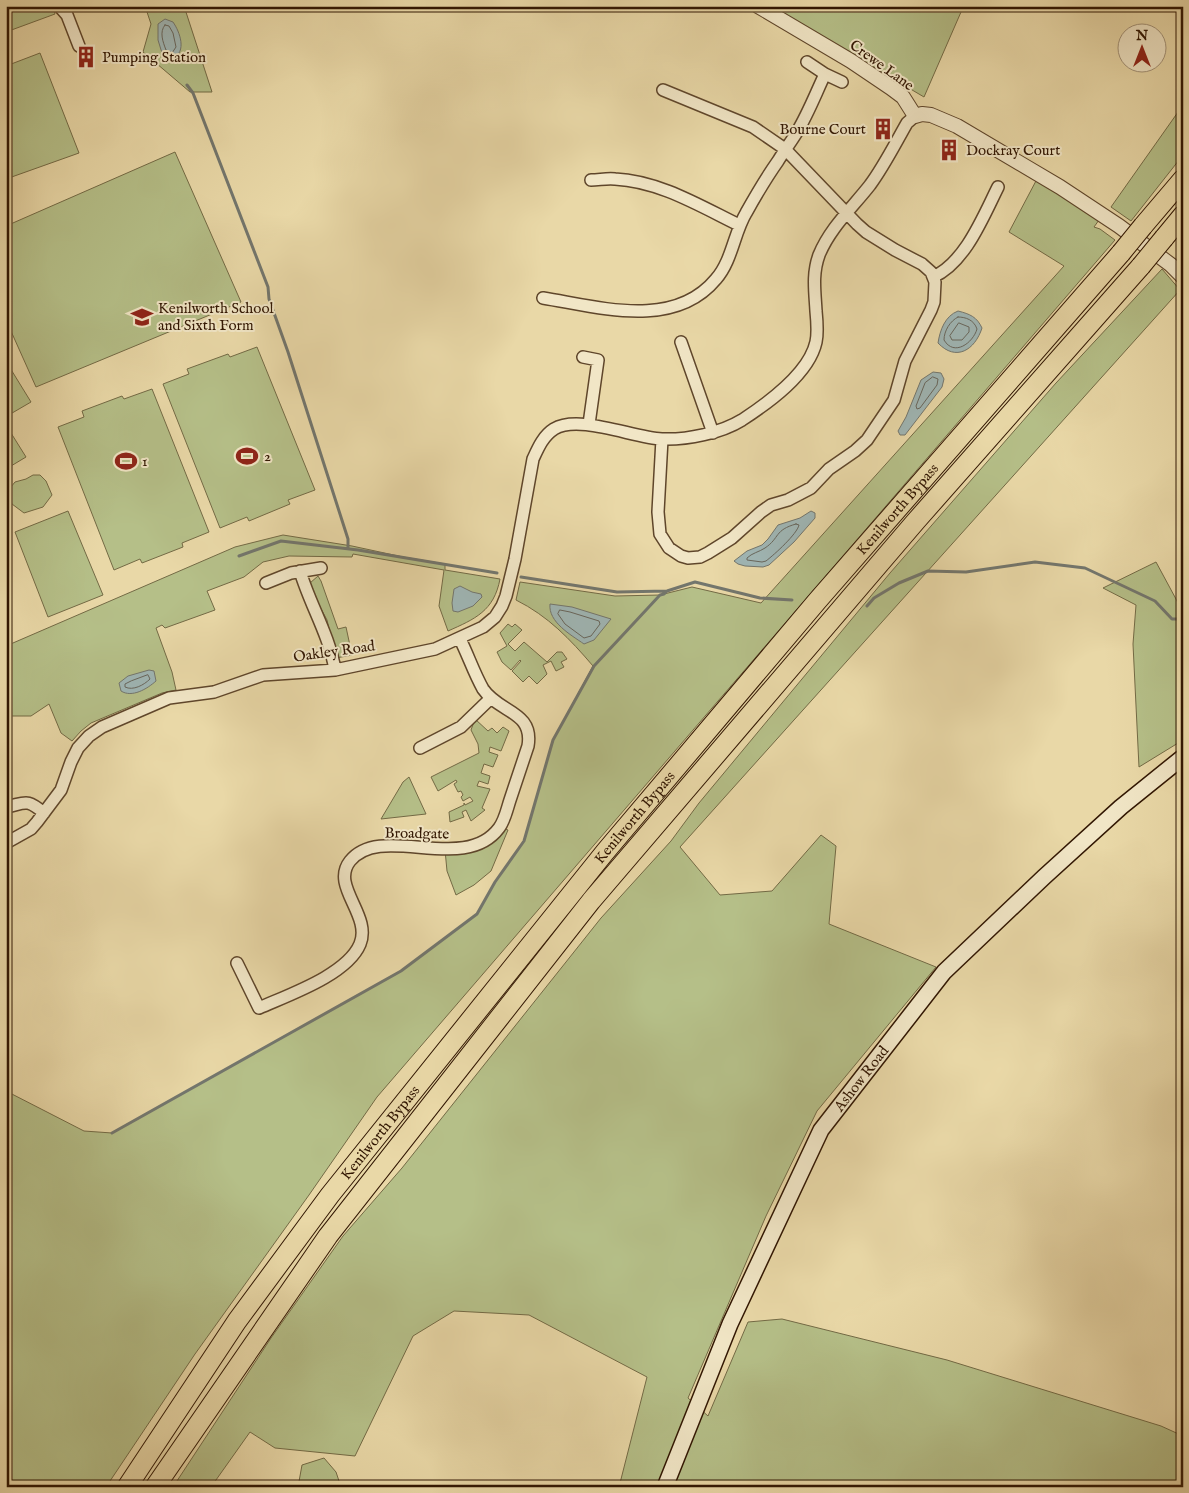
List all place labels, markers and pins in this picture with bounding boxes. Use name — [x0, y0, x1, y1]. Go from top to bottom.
building icon: Pumping Station — [73, 44, 99, 70]
place label: Pumping Station — [102, 48, 206, 67]
building icon: Bourne Court — [870, 116, 896, 142]
place label: Bourne Court — [779, 120, 866, 139]
building icon: Dockray Court — [936, 137, 962, 163]
place label: Dockray Court — [966, 141, 1060, 160]
place label: Kenilworth School and Sixth Form — [158, 299, 274, 335]
school or university icon: Kenilworth School and Sixth Form — [129, 304, 155, 330]
sports icon: 2 — [234, 443, 260, 469]
place label: 2 — [264, 447, 271, 466]
sports icon: 1 — [113, 448, 139, 474]
place label: 1 — [142, 452, 148, 471]

